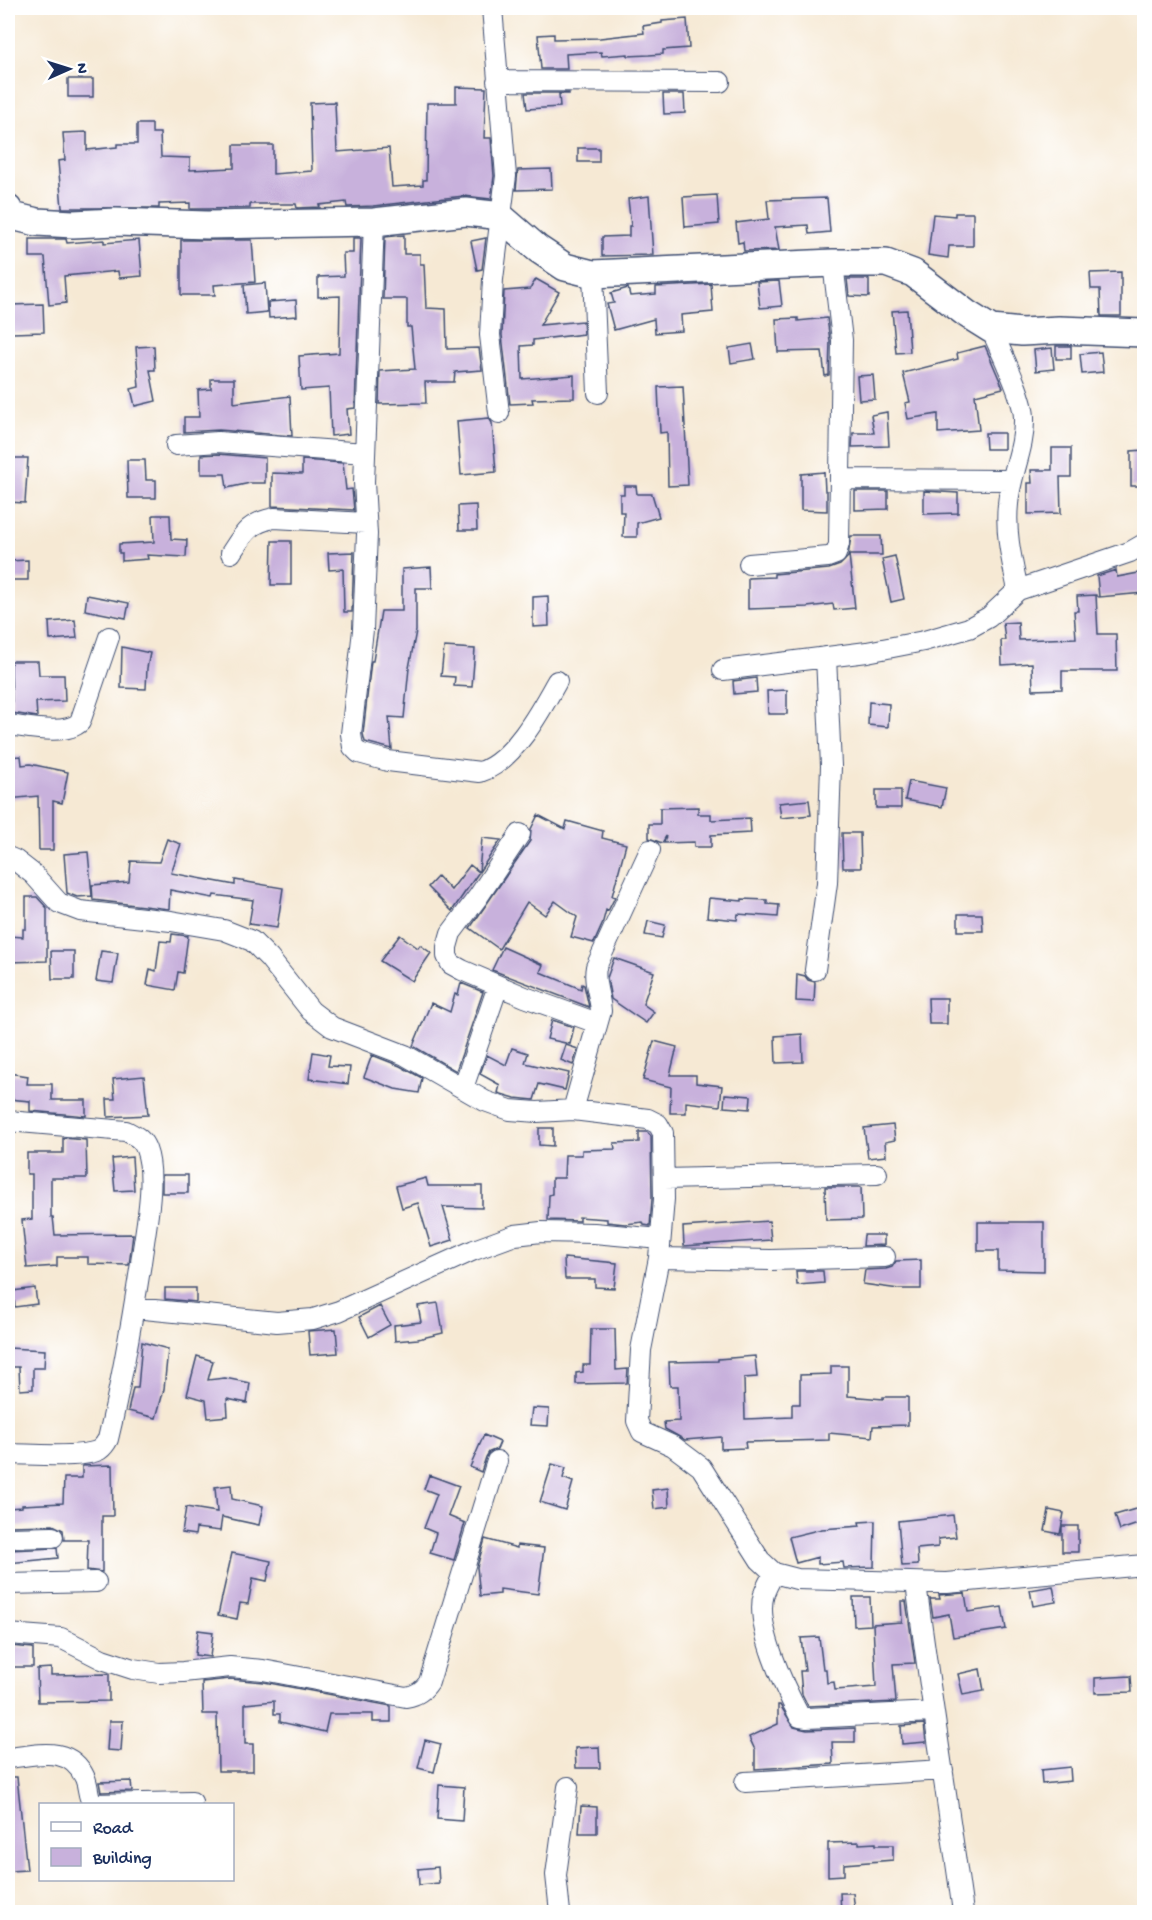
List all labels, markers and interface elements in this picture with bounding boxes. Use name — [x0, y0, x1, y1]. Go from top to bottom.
north arrow — [39, 39, 99, 99]
text: N — [71, 63, 90, 75]
legend — [39, 1803, 234, 1881]
text: Road — [93, 1819, 134, 1840]
text: Building — [92, 1849, 152, 1870]

